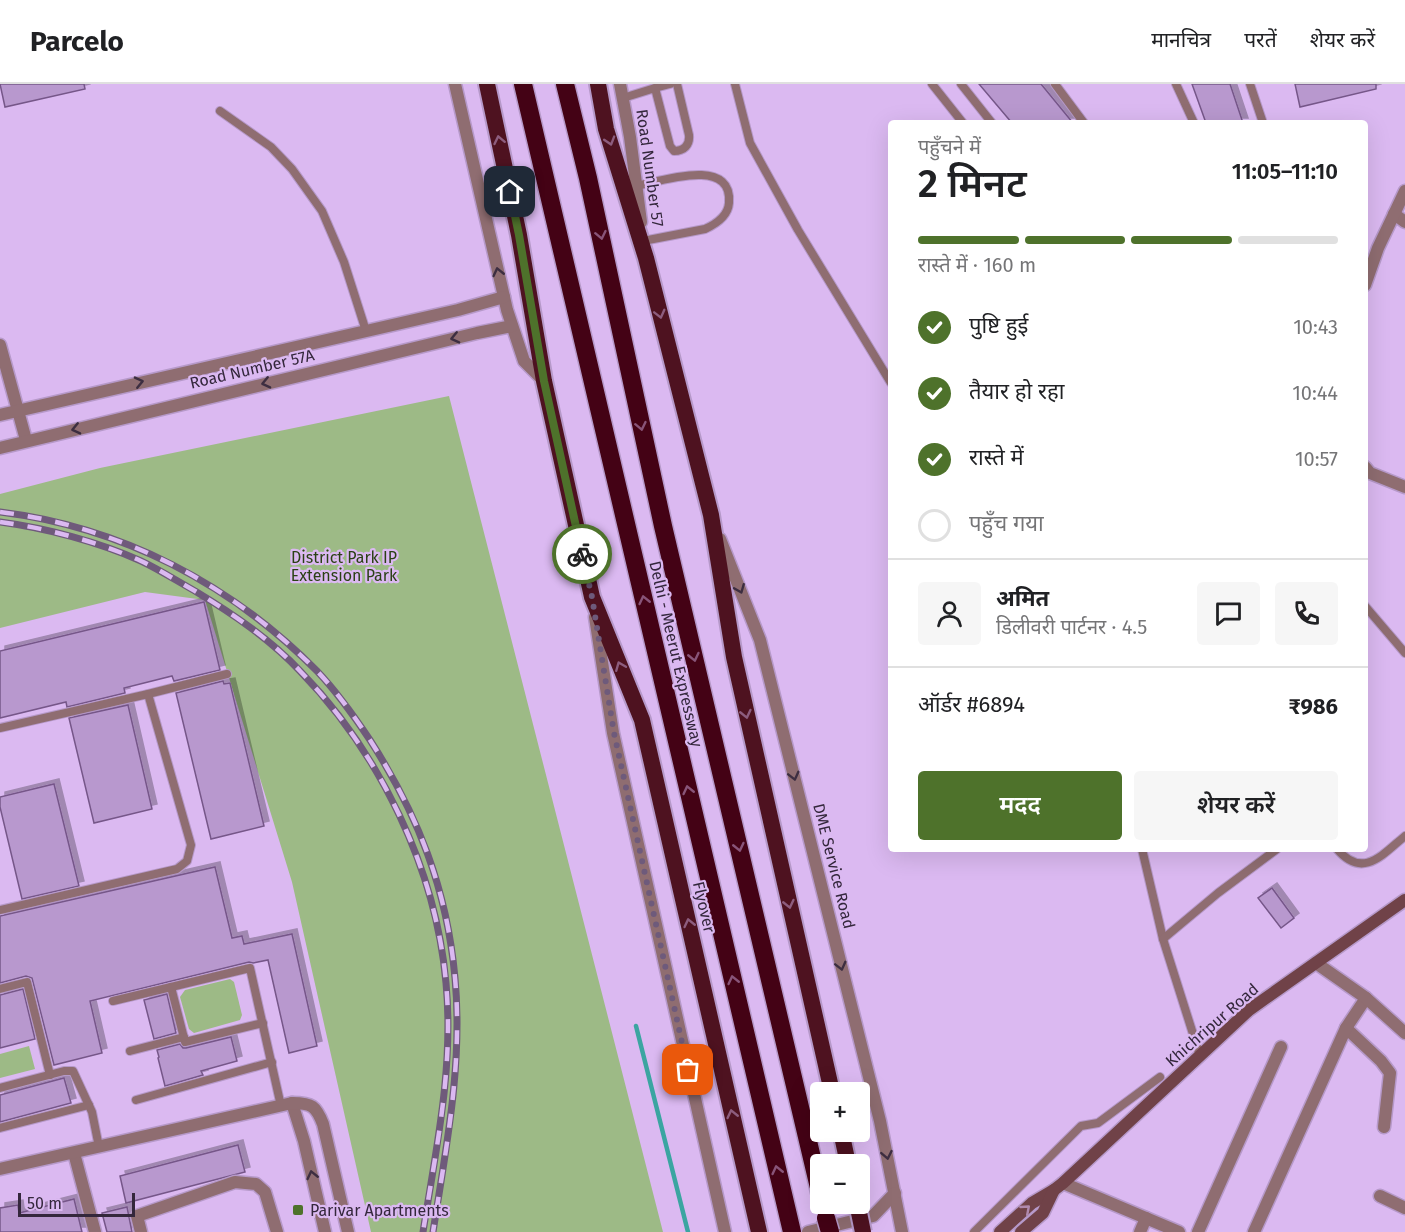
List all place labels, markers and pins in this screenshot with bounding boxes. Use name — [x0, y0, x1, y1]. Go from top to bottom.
pin — [484, 166, 535, 217]
pin — [662, 1044, 713, 1095]
place label: Parivar Apartments — [310, 1201, 449, 1220]
marker: Parivar Apartments — [291, 1203, 305, 1217]

